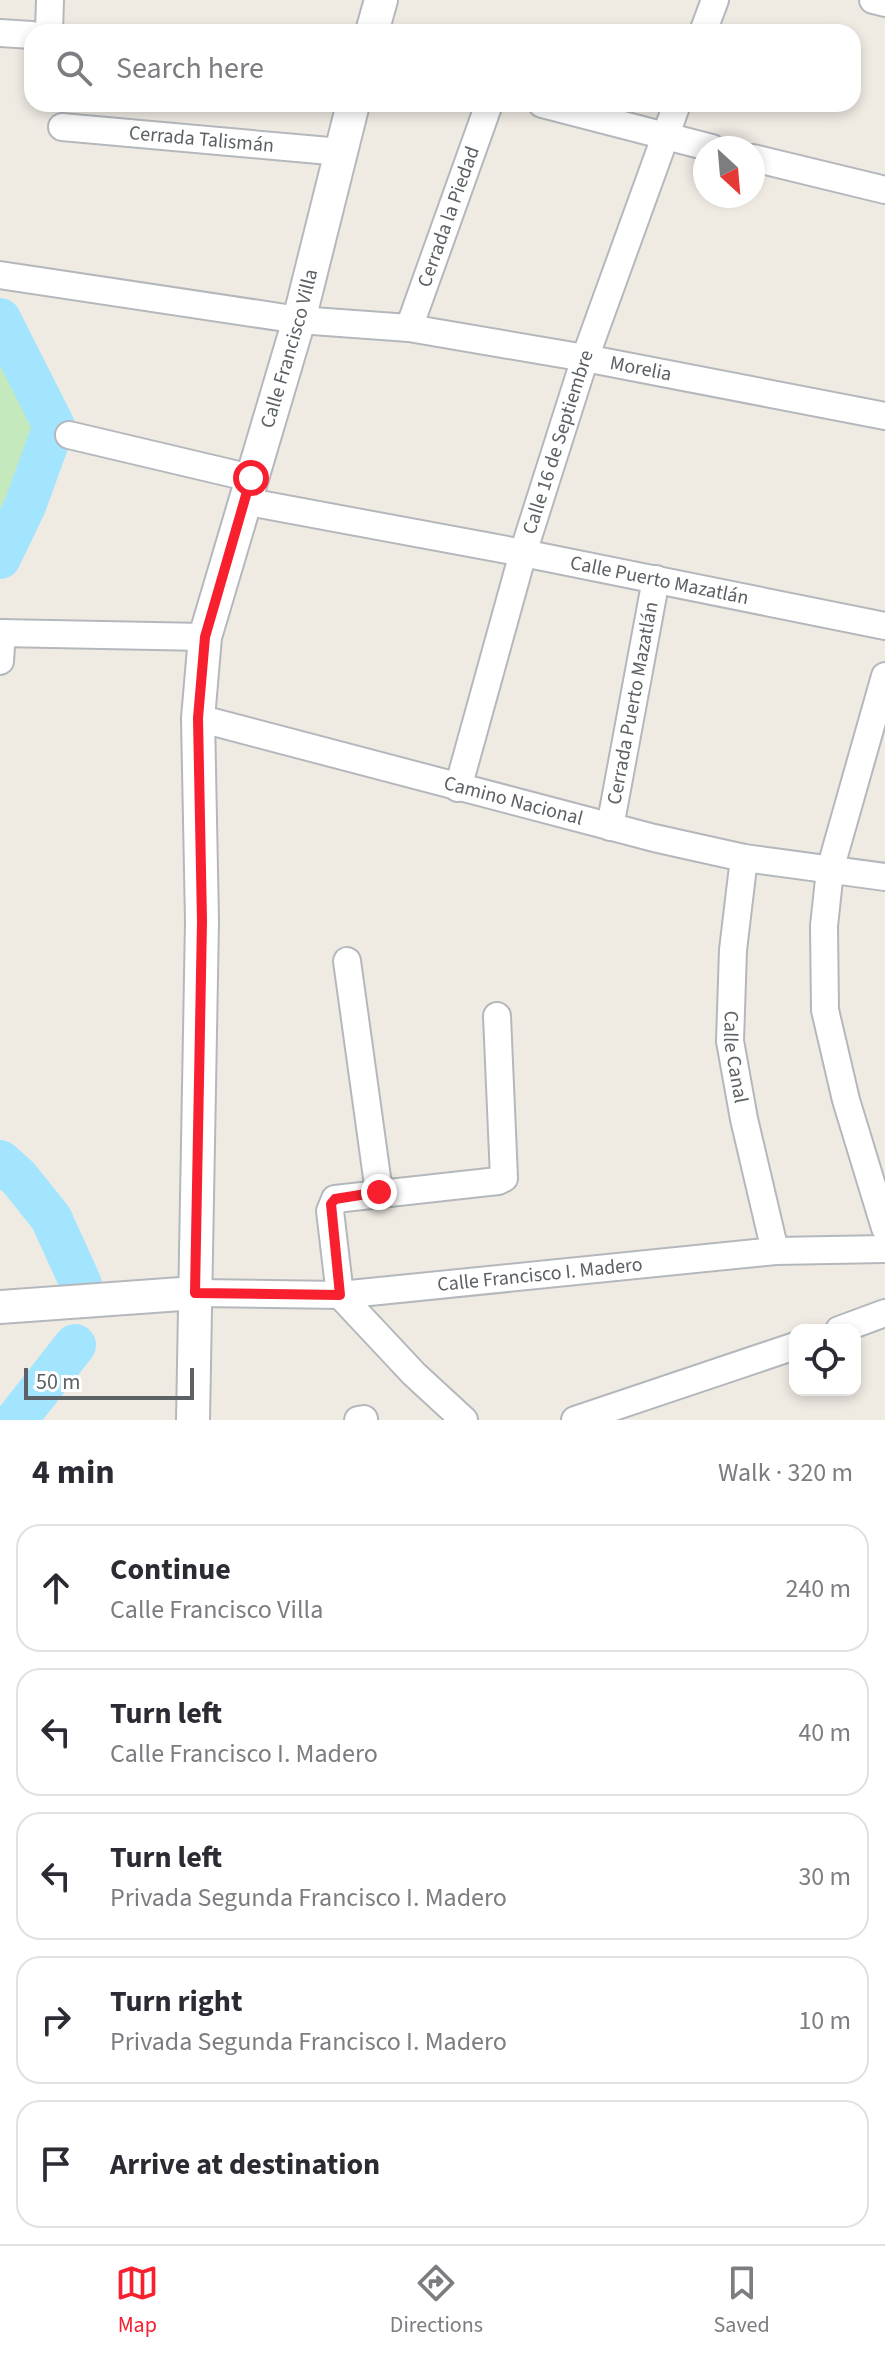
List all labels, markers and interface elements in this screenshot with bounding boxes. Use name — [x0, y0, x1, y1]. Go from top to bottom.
search box — [24, 24, 861, 112]
icon: search — [52, 46, 96, 90]
text: Search here — [116, 47, 264, 90]
street label: Cerrada Talismán — [128, 119, 275, 160]
north arrow — [693, 136, 765, 208]
street label: Cerrada la Piedad — [411, 143, 487, 291]
street label: Calle Francisco Villa — [254, 266, 325, 432]
street label: Calle 16 de Septiembre — [516, 346, 601, 538]
street label: Morelia — [608, 349, 674, 388]
route start — [233, 460, 269, 496]
street label: Calle Puerto Mazatlán — [568, 549, 751, 612]
street label: Cerrada Puerto Mazatlán — [600, 599, 666, 807]
street label: Camino Nacional — [441, 769, 586, 833]
street label: Calle Canal — [716, 1010, 755, 1105]
route end — [361, 1174, 397, 1210]
street label: Calle Francisco I. Madero — [436, 1250, 644, 1299]
map controls — [789, 1324, 861, 1396]
button: locate — [789, 1324, 861, 1396]
scale bar — [24, 1364, 194, 1400]
text: 50 m — [36, 1366, 81, 1398]
text: 4 min — [32, 1448, 115, 1497]
text: Walk · 320 m — [718, 1454, 853, 1491]
text: Continue — [110, 1548, 231, 1591]
icon: ahead — [34, 1566, 78, 1610]
text: 240 m — [785, 1570, 851, 1607]
text: Calle Francisco Villa — [110, 1591, 323, 1628]
text: Turn left — [110, 1692, 222, 1735]
icon: left — [34, 1710, 78, 1754]
text: 40 m — [798, 1714, 851, 1751]
text: Calle Francisco I. Madero — [110, 1735, 378, 1772]
text: Turn left — [110, 1836, 222, 1879]
icon: left — [34, 1854, 78, 1898]
text: 30 m — [798, 1858, 851, 1895]
text: Privada Segunda Francisco I. Madero — [110, 1879, 507, 1916]
text: Turn right — [110, 1980, 242, 2023]
icon: right — [34, 1998, 78, 2042]
text: 10 m — [798, 2002, 851, 2039]
text: Privada Segunda Francisco I. Madero — [110, 2023, 507, 2060]
icon: arrive — [34, 2142, 78, 2186]
text: Arrive at destination — [110, 2143, 380, 2186]
tab: Map — [115, 2261, 159, 2341]
tab: Directions — [390, 2261, 483, 2341]
tab: Saved — [714, 2261, 770, 2341]

